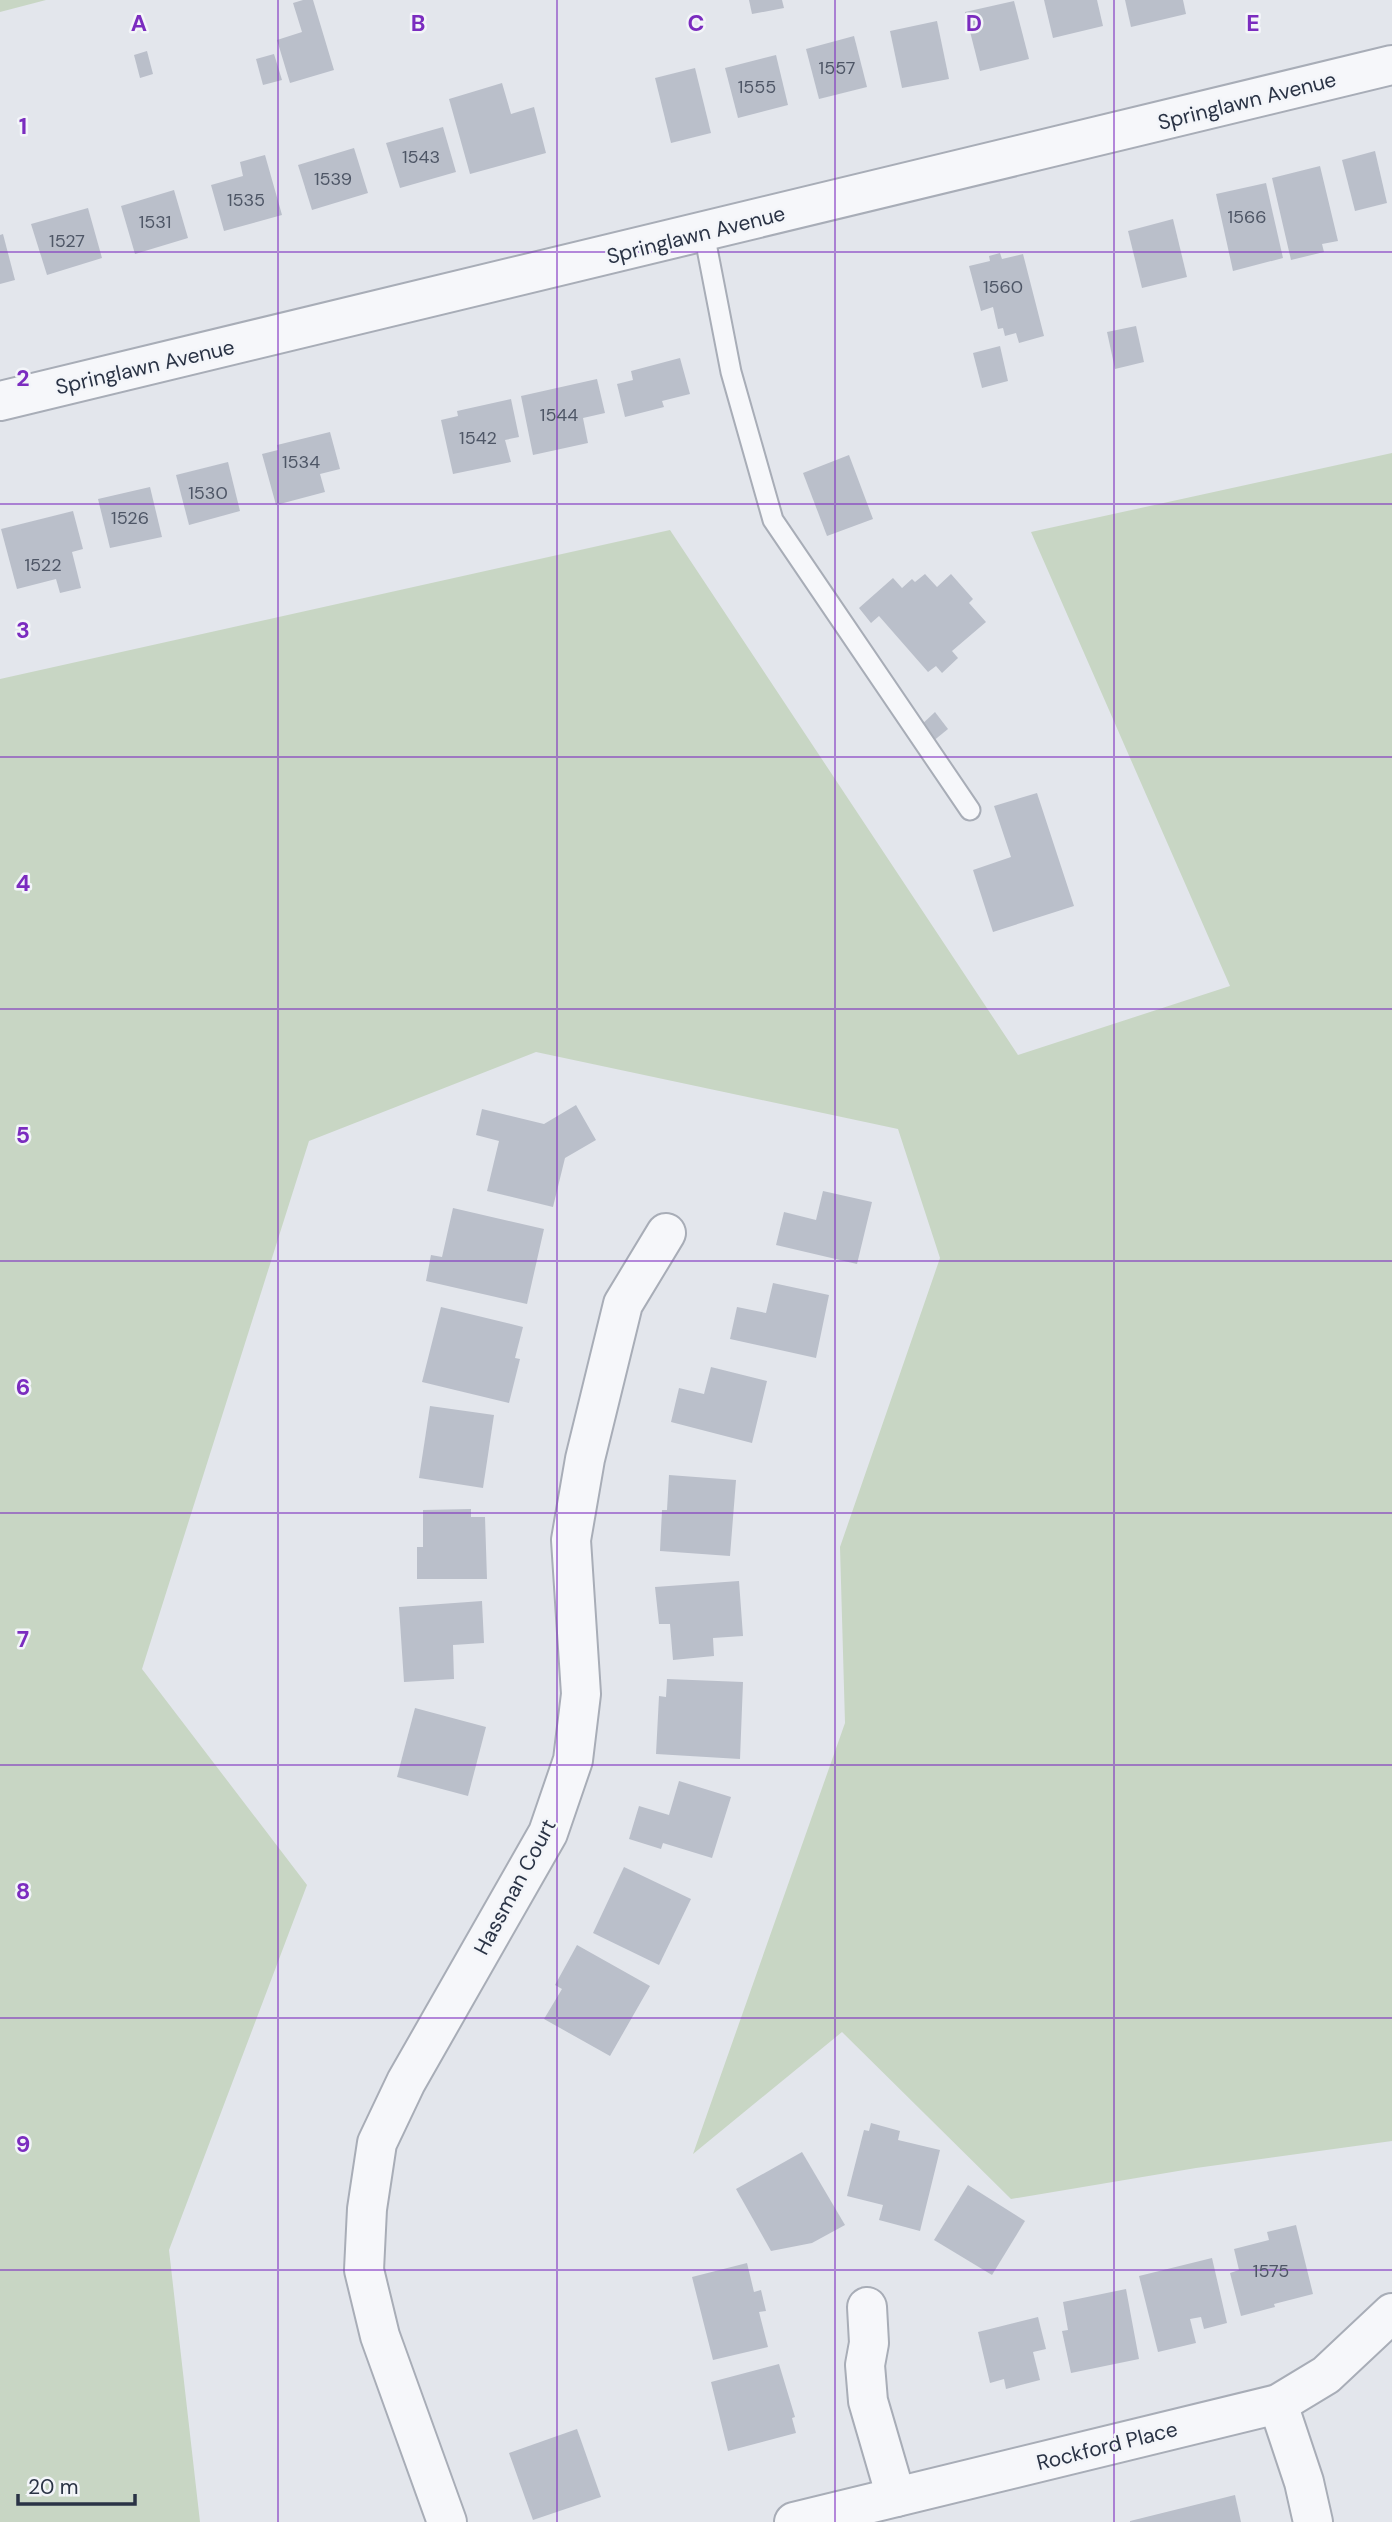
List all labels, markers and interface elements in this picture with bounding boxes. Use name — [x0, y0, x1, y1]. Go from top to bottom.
text: A — [131, 8, 147, 38]
text: B — [411, 8, 425, 38]
text: C — [688, 8, 704, 38]
text: D — [966, 8, 982, 38]
text: E — [1246, 8, 1260, 38]
house number: 1557 — [819, 56, 855, 80]
street label: Springlawn Avenue — [1155, 65, 1339, 137]
house number: 1555 — [738, 75, 776, 99]
text: 1 — [19, 111, 27, 141]
house number: 1543 — [402, 145, 440, 169]
house number: 1539 — [314, 167, 352, 191]
house number: 1535 — [227, 188, 265, 212]
street label: Springlawn Avenue — [604, 199, 788, 271]
house number: 1566 — [1227, 205, 1267, 229]
house number: 1531 — [139, 210, 171, 234]
house number: 1527 — [49, 229, 85, 253]
house number: 1560 — [983, 275, 1023, 299]
street label: Springlawn Avenue — [53, 333, 237, 401]
text: 2 — [16, 363, 30, 393]
house number: 1544 — [540, 403, 578, 427]
house number: 1542 — [459, 426, 497, 450]
house number: 1534 — [282, 450, 320, 474]
house number: 1530 — [188, 481, 228, 505]
house number: 1526 — [111, 506, 149, 530]
house number: 1522 — [24, 553, 62, 577]
text: 3 — [16, 615, 30, 645]
text: 4 — [16, 868, 31, 898]
text: 5 — [16, 1120, 30, 1150]
text: 6 — [16, 1372, 30, 1402]
text: 7 — [17, 1624, 29, 1654]
street label: Hassman Court — [467, 1814, 563, 1960]
text: 8 — [16, 1876, 30, 1906]
text: 9 — [16, 2129, 30, 2159]
house number: 1575 — [1253, 2259, 1289, 2283]
street label: Rockford Place — [1034, 2415, 1181, 2477]
scale bar — [18, 2462, 135, 2506]
text: 20 m — [28, 2473, 79, 2501]

